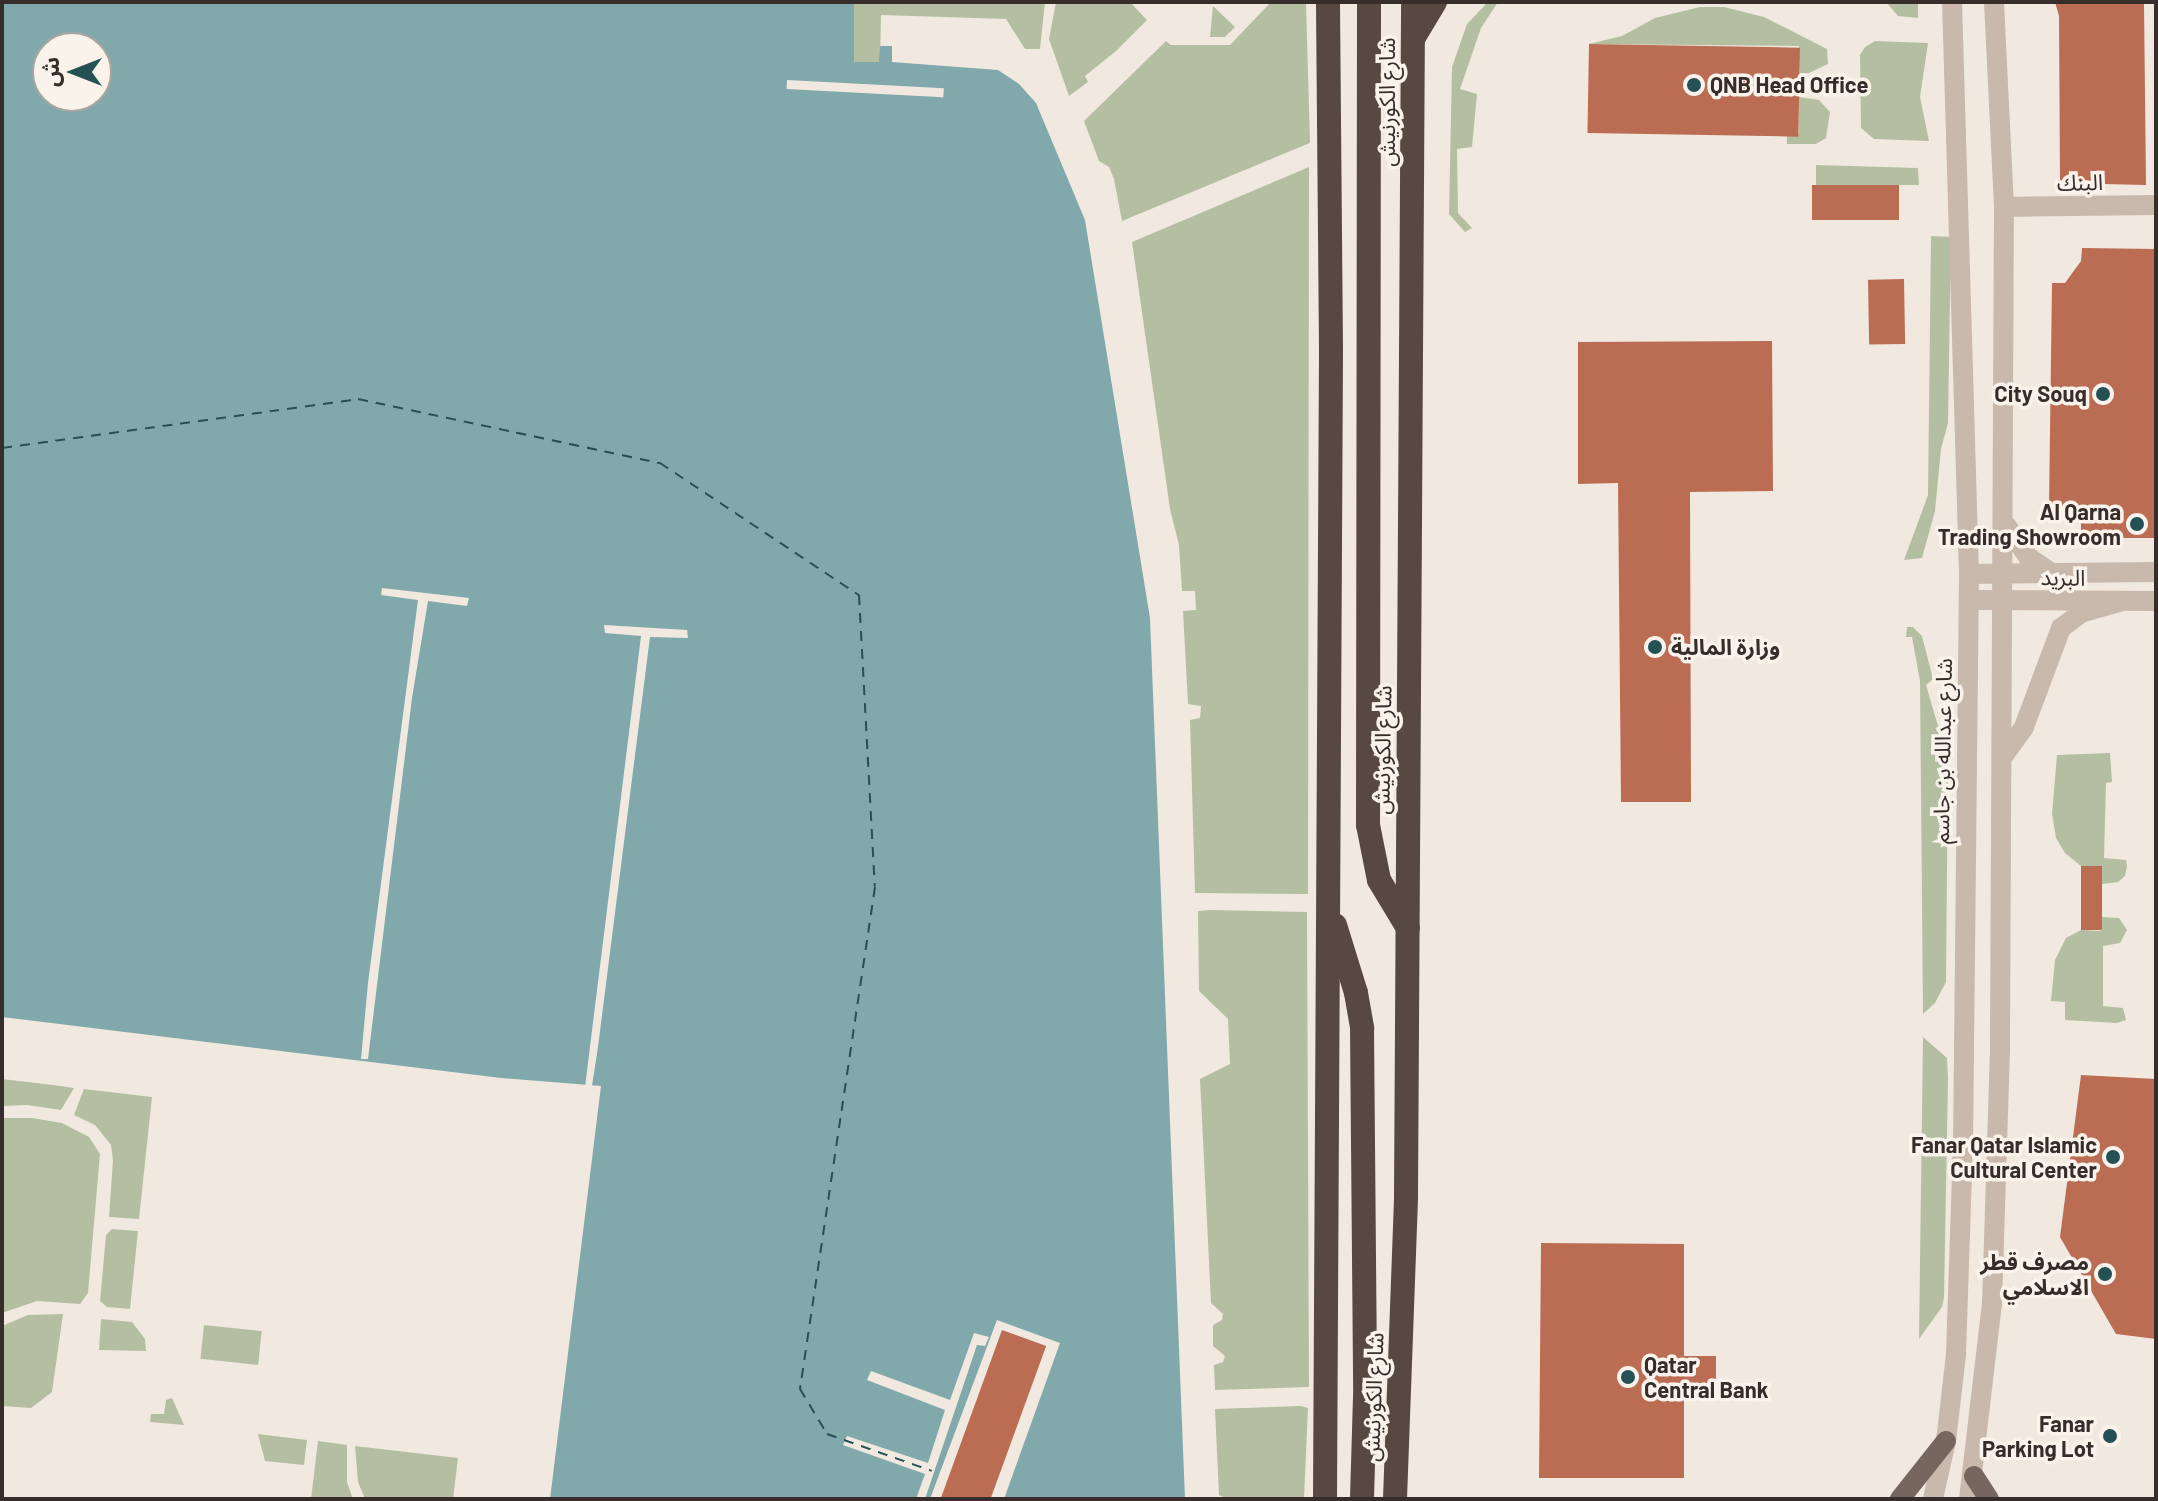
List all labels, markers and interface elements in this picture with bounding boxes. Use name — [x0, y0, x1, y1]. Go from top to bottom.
north arrow — [32, 32, 112, 112]
street label: شارع الكورنيش — [1374, 37, 1400, 167]
text: ش — [37, 57, 63, 87]
place label: QNB Head Office — [1710, 72, 1869, 98]
marker: QNB Head Office — [1685, 76, 1703, 94]
street label: البنك — [2057, 168, 2103, 196]
place label: City Souq — [1994, 381, 2087, 407]
marker: City Souq — [2094, 385, 2112, 403]
place label: Al Qarna Trading Showroom — [1938, 498, 2121, 550]
marker: Al Qarna Trading Showroom — [2128, 515, 2146, 533]
street label: البريد — [2040, 563, 2086, 591]
place label: وزارة المالية — [1671, 634, 1780, 660]
marker: وزارة المالية — [1646, 638, 1664, 656]
street label: شارع عبدالله بن جاسم — [1927, 658, 1957, 844]
street label: شارع الكورنيش — [1368, 685, 1396, 815]
place label: Fanar Qatar Islamic Cultural Center — [1911, 1131, 2097, 1182]
marker: Fanar Qatar Islamic Cultural Center — [2104, 1148, 2122, 1166]
place label: مصرف قطر الاسلامي — [1980, 1248, 2089, 1300]
marker: مصرف قطر الاسلامي — [2096, 1265, 2114, 1283]
street label: شارع الكورنيش — [1358, 1332, 1388, 1462]
place label: Qatar Central Bank — [1644, 1351, 1768, 1402]
marker: Qatar Central Bank — [1619, 1368, 1637, 1386]
place label: Fanar Parking Lot — [1982, 1410, 2094, 1462]
marker: Fanar Parking Lot — [2101, 1427, 2119, 1445]

